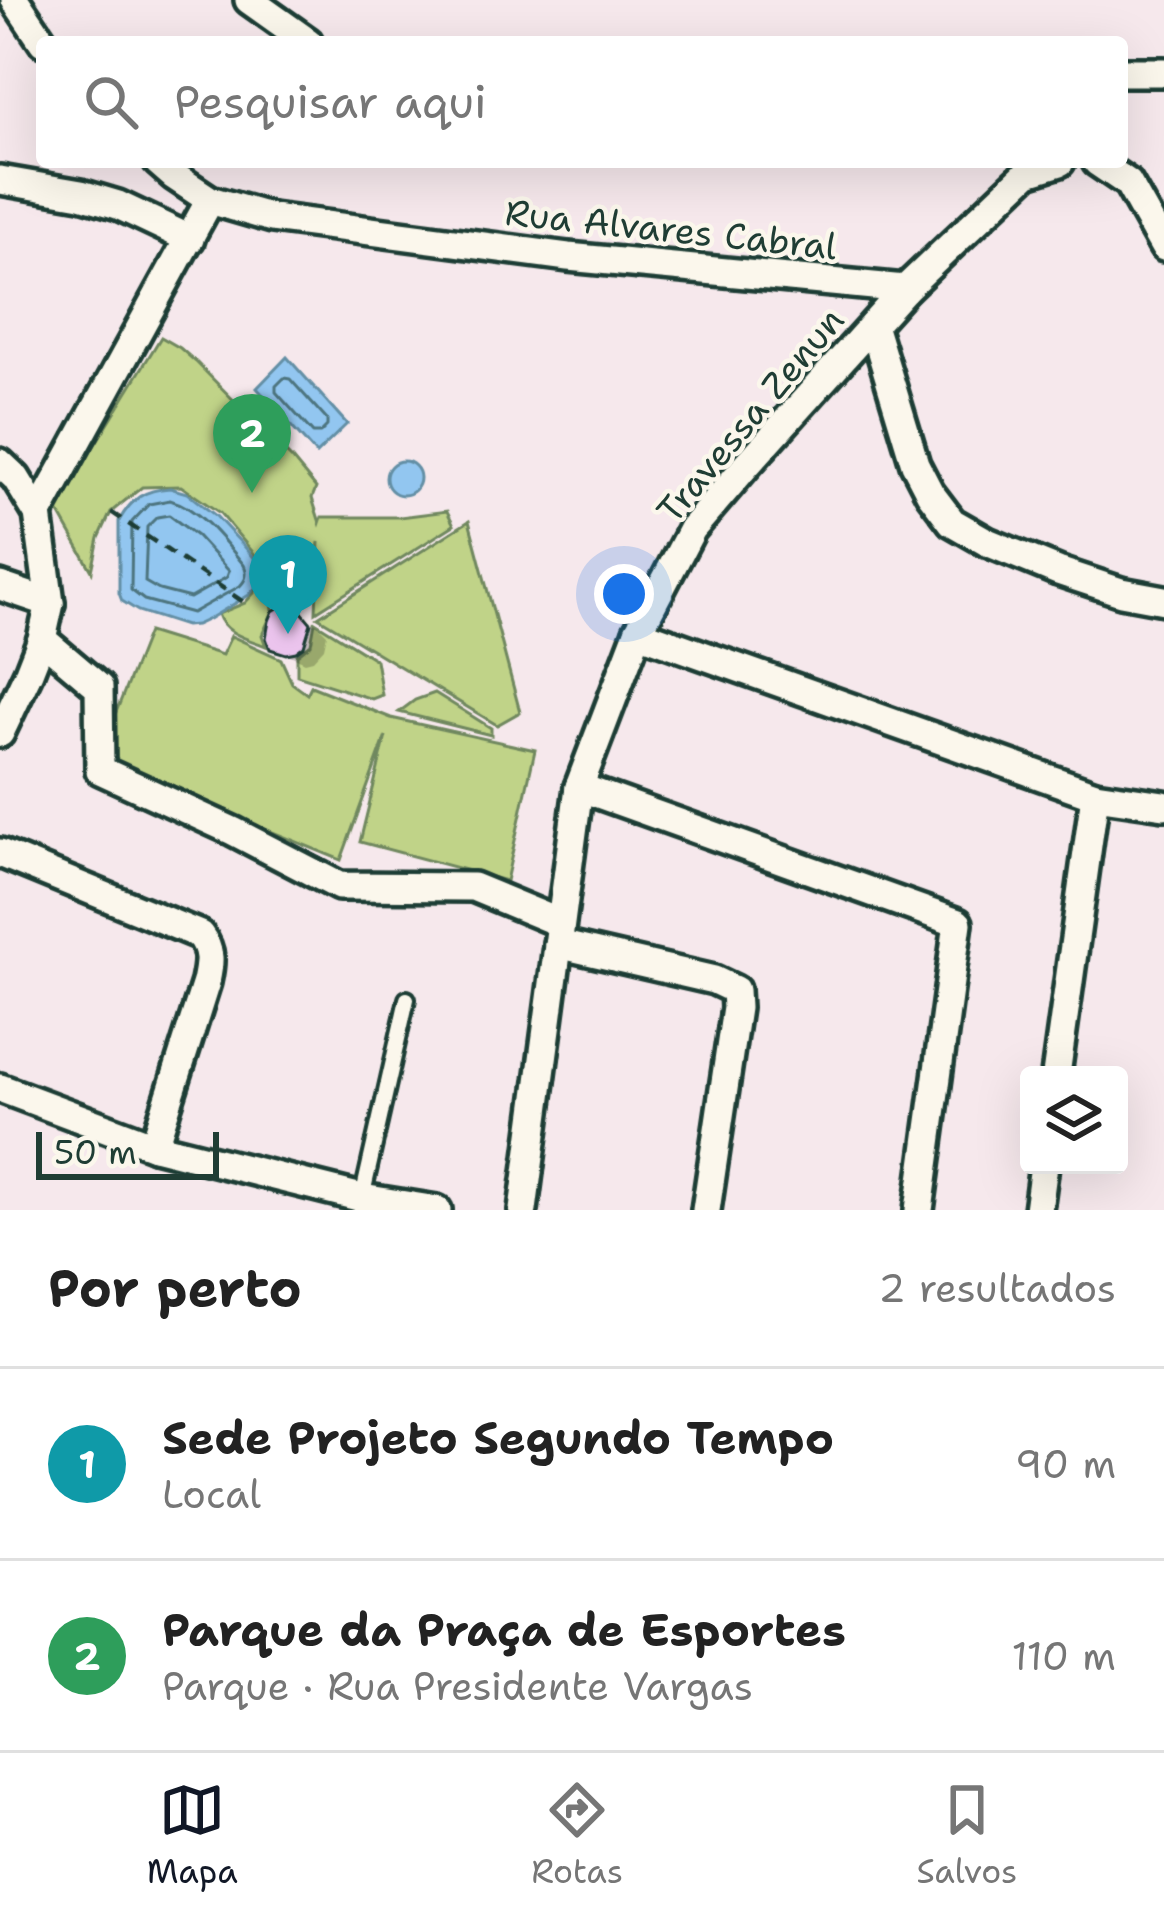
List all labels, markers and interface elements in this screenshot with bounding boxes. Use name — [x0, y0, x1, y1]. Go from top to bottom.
search box — [36, 36, 1128, 168]
icon: search — [78, 69, 144, 135]
text: Pesquisar aqui — [174, 72, 487, 132]
street label: Rua Alvares Cabral — [503, 188, 839, 271]
street label: Travessa Zenun — [646, 297, 855, 533]
pin: 2 — [213, 394, 291, 493]
pin: 1 — [249, 535, 327, 634]
your location — [594, 564, 654, 624]
map controls — [1020, 1066, 1128, 1174]
button: layers — [1020, 1066, 1128, 1174]
scale bar — [36, 1126, 219, 1179]
text: 50 m — [54, 1130, 137, 1175]
text: Por perto — [48, 1254, 302, 1322]
text: 2 resultados — [878, 1262, 1116, 1314]
text: Sede Projeto Segundo Tempo — [162, 1408, 834, 1468]
text: 1 — [78, 1438, 96, 1490]
text: 90 m — [1015, 1438, 1116, 1490]
text: Local — [162, 1468, 261, 1520]
text: Parque da Praça de Esportes — [162, 1600, 846, 1660]
text: 2 — [73, 1630, 101, 1682]
text: 110 m — [1012, 1630, 1116, 1682]
text: Parque · Rua Presidente Vargas — [162, 1660, 753, 1712]
tab: Mapa — [147, 1777, 238, 1894]
tab: Rotas — [531, 1777, 623, 1894]
tab: Salvos — [916, 1777, 1017, 1894]

